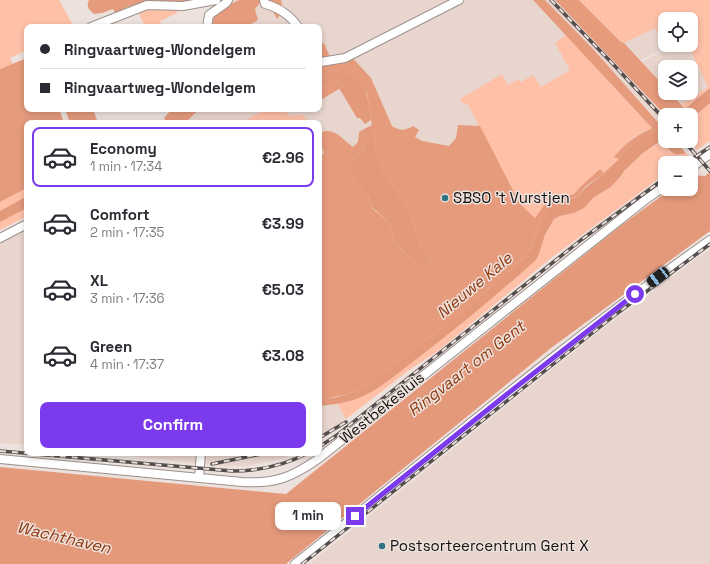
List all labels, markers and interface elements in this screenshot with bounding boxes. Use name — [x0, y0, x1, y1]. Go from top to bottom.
map controls — [658, 12, 698, 196]
button: locate — [658, 12, 698, 52]
text: Ringvaartweg-Wondelgem — [64, 40, 256, 59]
button: layers — [658, 60, 698, 100]
text: Ringvaartweg-Wondelgem — [64, 78, 256, 97]
button: + — [658, 108, 698, 148]
icon: car — [42, 139, 78, 175]
text: Economy — [90, 139, 157, 158]
text: €2.96 — [262, 148, 304, 167]
button: − — [658, 156, 698, 196]
text: 1 min · 17:34 — [90, 158, 162, 175]
place label: SBSO 't Vurstjen — [453, 188, 570, 207]
marker: SBSO 't Vurstjen — [440, 193, 450, 203]
icon: car — [42, 205, 78, 241]
text: Comfort — [90, 205, 150, 224]
text: €3.99 — [262, 214, 304, 233]
text: 2 min · 17:35 — [90, 224, 164, 241]
water label: Nieuwe Kale — [432, 247, 517, 323]
car — [645, 265, 671, 289]
icon: car — [42, 271, 78, 307]
text: XL — [90, 271, 108, 290]
text: €5.03 — [262, 280, 304, 299]
route start — [626, 285, 644, 303]
text: 3 min · 17:36 — [90, 290, 165, 307]
water label: Ringvaart om Gent — [403, 315, 530, 421]
icon: car — [42, 337, 78, 373]
text: Green — [90, 337, 132, 356]
text: €3.08 — [262, 346, 304, 365]
text: 4 min · 17:37 — [90, 356, 164, 373]
street label: Westbekesluis — [335, 367, 428, 448]
button: Confirm — [40, 402, 306, 448]
callout: 1 min — [275, 502, 341, 530]
text: 1 min — [292, 507, 324, 524]
route end — [346, 507, 364, 525]
water label: Wachthaven — [15, 517, 114, 559]
place label: Postsorteercentrum Gent X — [390, 536, 589, 555]
marker: Postsorteercentrum Gent X — [377, 541, 387, 551]

